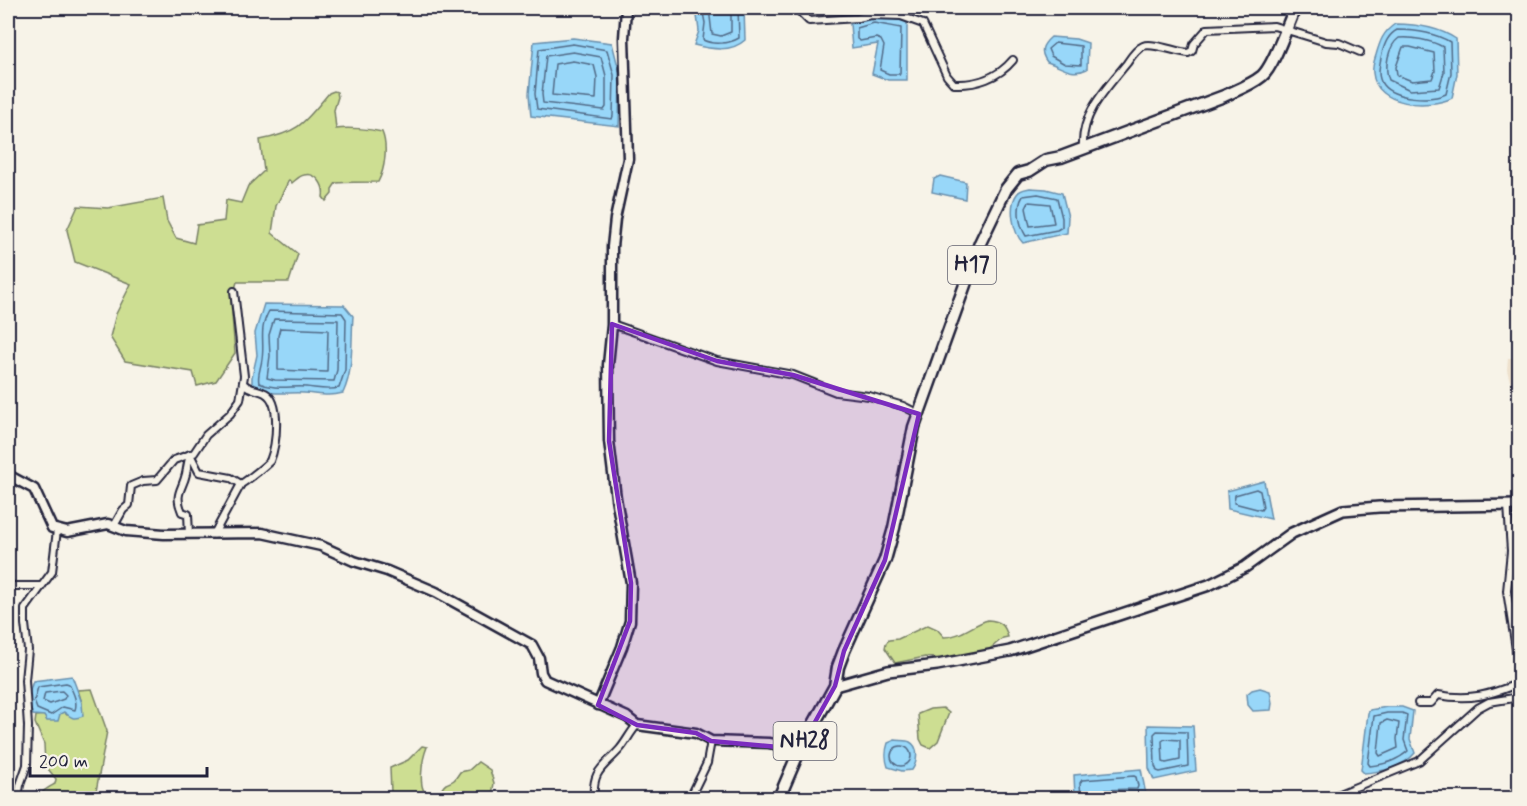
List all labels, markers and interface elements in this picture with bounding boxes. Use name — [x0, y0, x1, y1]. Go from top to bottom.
road number: H17 — [948, 246, 996, 284]
road number: NH28 — [774, 722, 836, 760]
scale bar — [30, 740, 207, 778]
text: 200 m — [39, 750, 88, 774]

